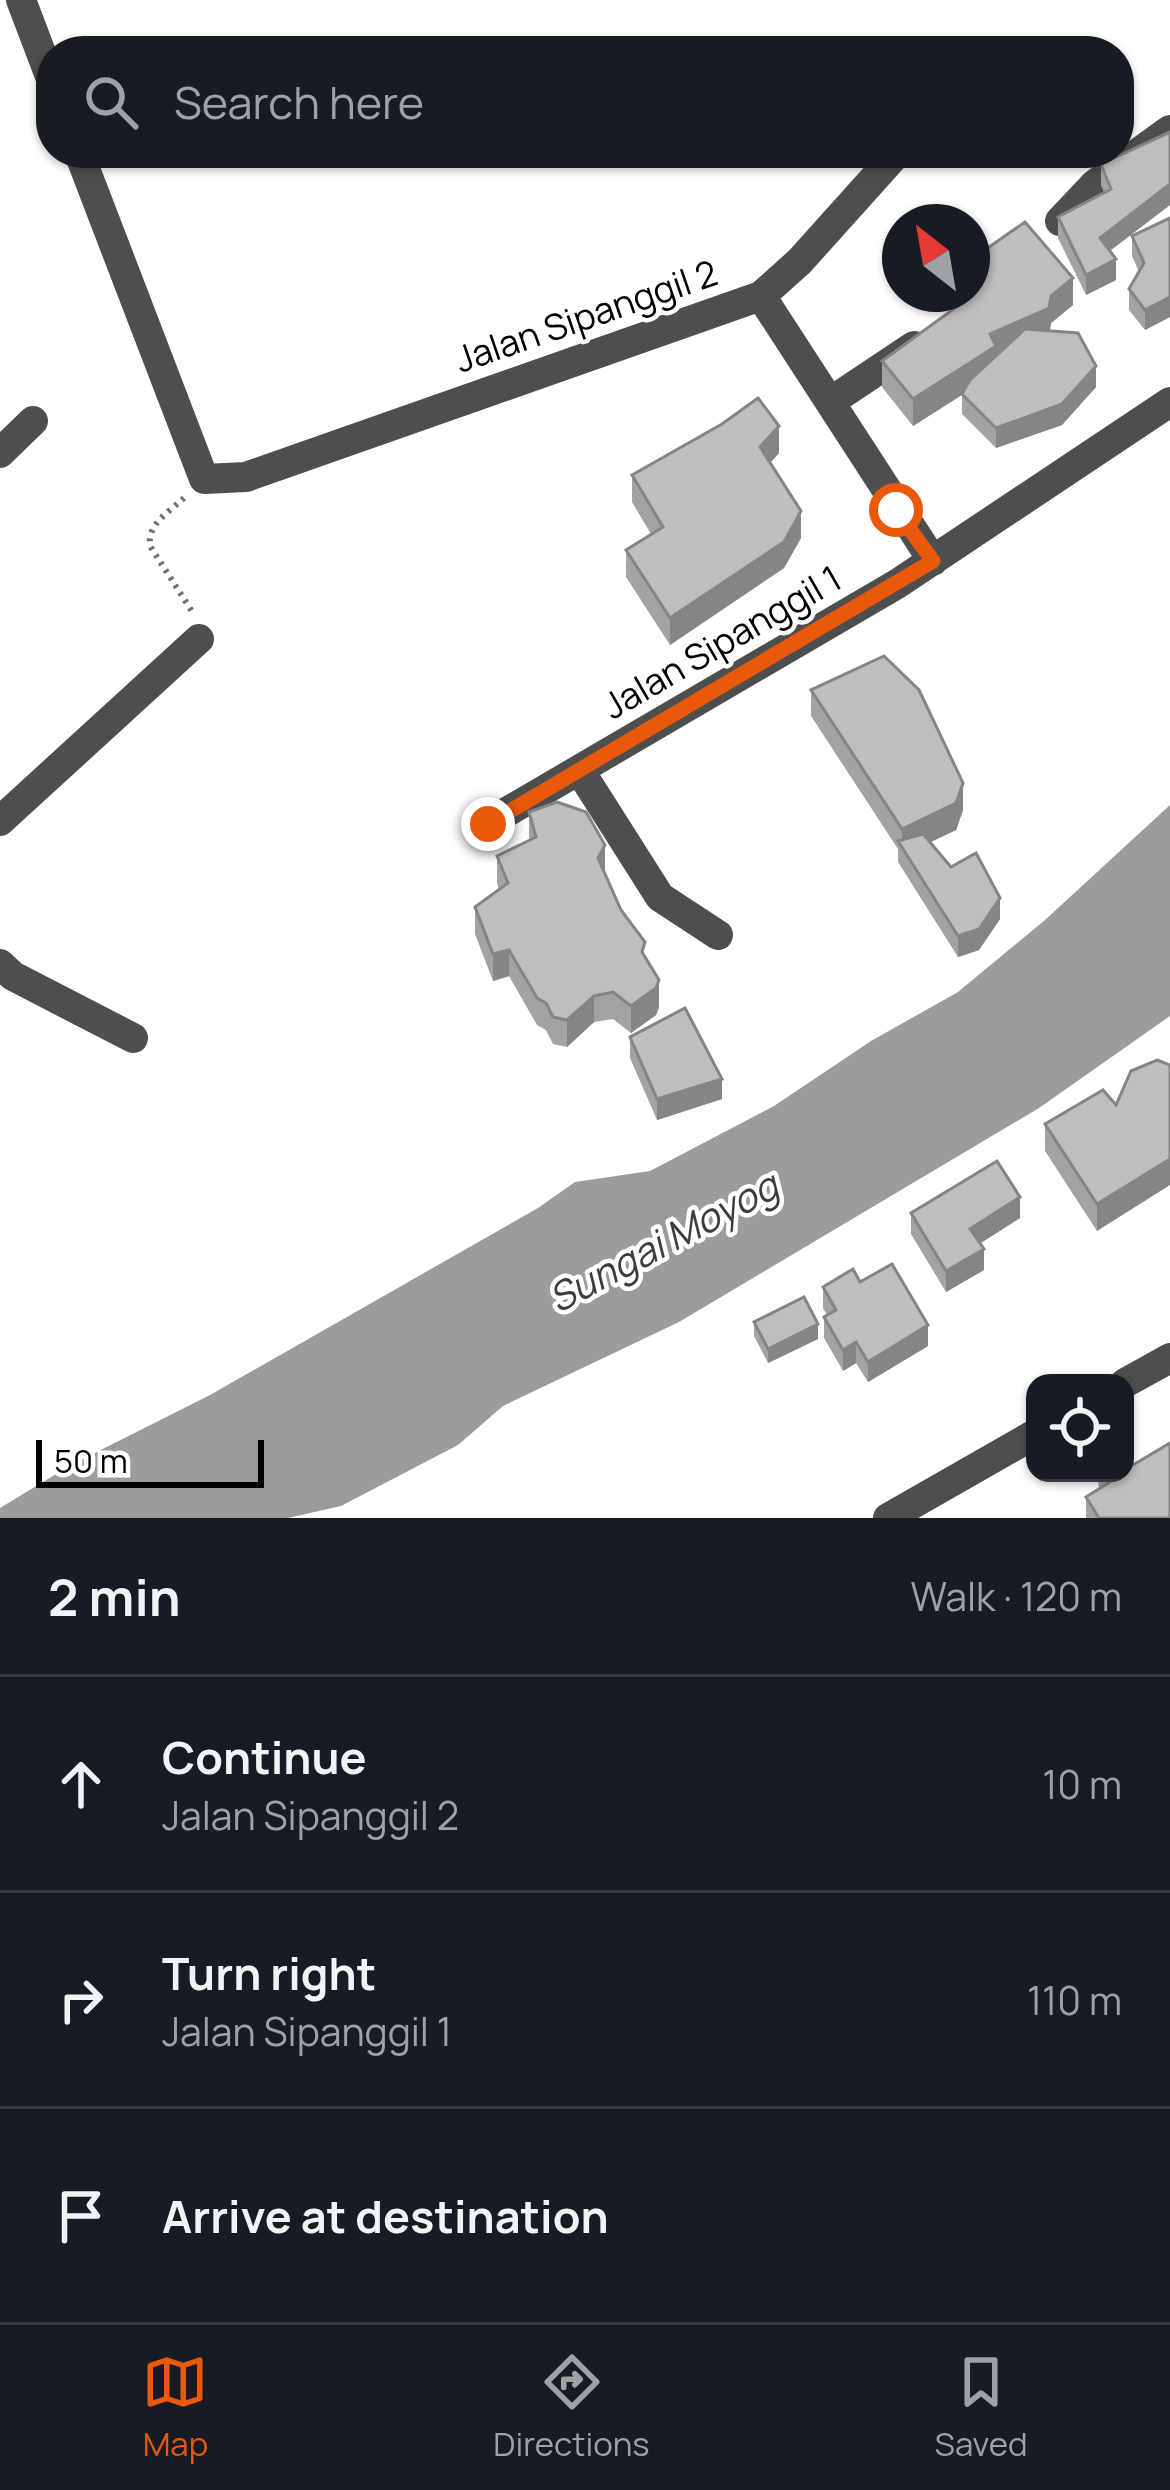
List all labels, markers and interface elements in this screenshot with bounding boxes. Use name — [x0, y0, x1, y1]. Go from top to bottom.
search box — [36, 36, 1134, 168]
icon: search — [78, 69, 144, 135]
text: Search here — [174, 71, 424, 133]
north arrow — [882, 204, 990, 312]
street label: Jalan Sipanggil 2 — [448, 248, 723, 383]
route start — [869, 483, 923, 537]
street label: Jalan Sipanggil 1 — [594, 553, 850, 730]
route end — [461, 797, 515, 851]
water label: Sungai Moyog — [538, 1157, 789, 1324]
map controls — [1026, 1374, 1134, 1482]
button: locate — [1026, 1374, 1134, 1482]
scale bar — [36, 1434, 264, 1487]
text: 50 m — [54, 1438, 128, 1483]
text: 2 min — [48, 1562, 181, 1631]
text: Walk · 120 m — [911, 1569, 1122, 1623]
text: Continue — [162, 1726, 367, 1788]
icon: ahead — [48, 1751, 114, 1817]
text: 10 m — [1042, 1757, 1122, 1811]
text: Jalan Sipanggil 2 — [162, 1788, 459, 1842]
text: Turn right — [162, 1942, 376, 2004]
icon: right — [48, 1967, 114, 2033]
text: 110 m — [1027, 1973, 1122, 2027]
text: Jalan Sipanggil 1 — [162, 2004, 452, 2058]
icon: arrive — [48, 2183, 114, 2249]
text: Arrive at destination — [162, 2185, 609, 2247]
tab: Map — [142, 2349, 208, 2466]
tab: Directions — [493, 2349, 650, 2466]
tab: Saved — [935, 2349, 1028, 2466]

